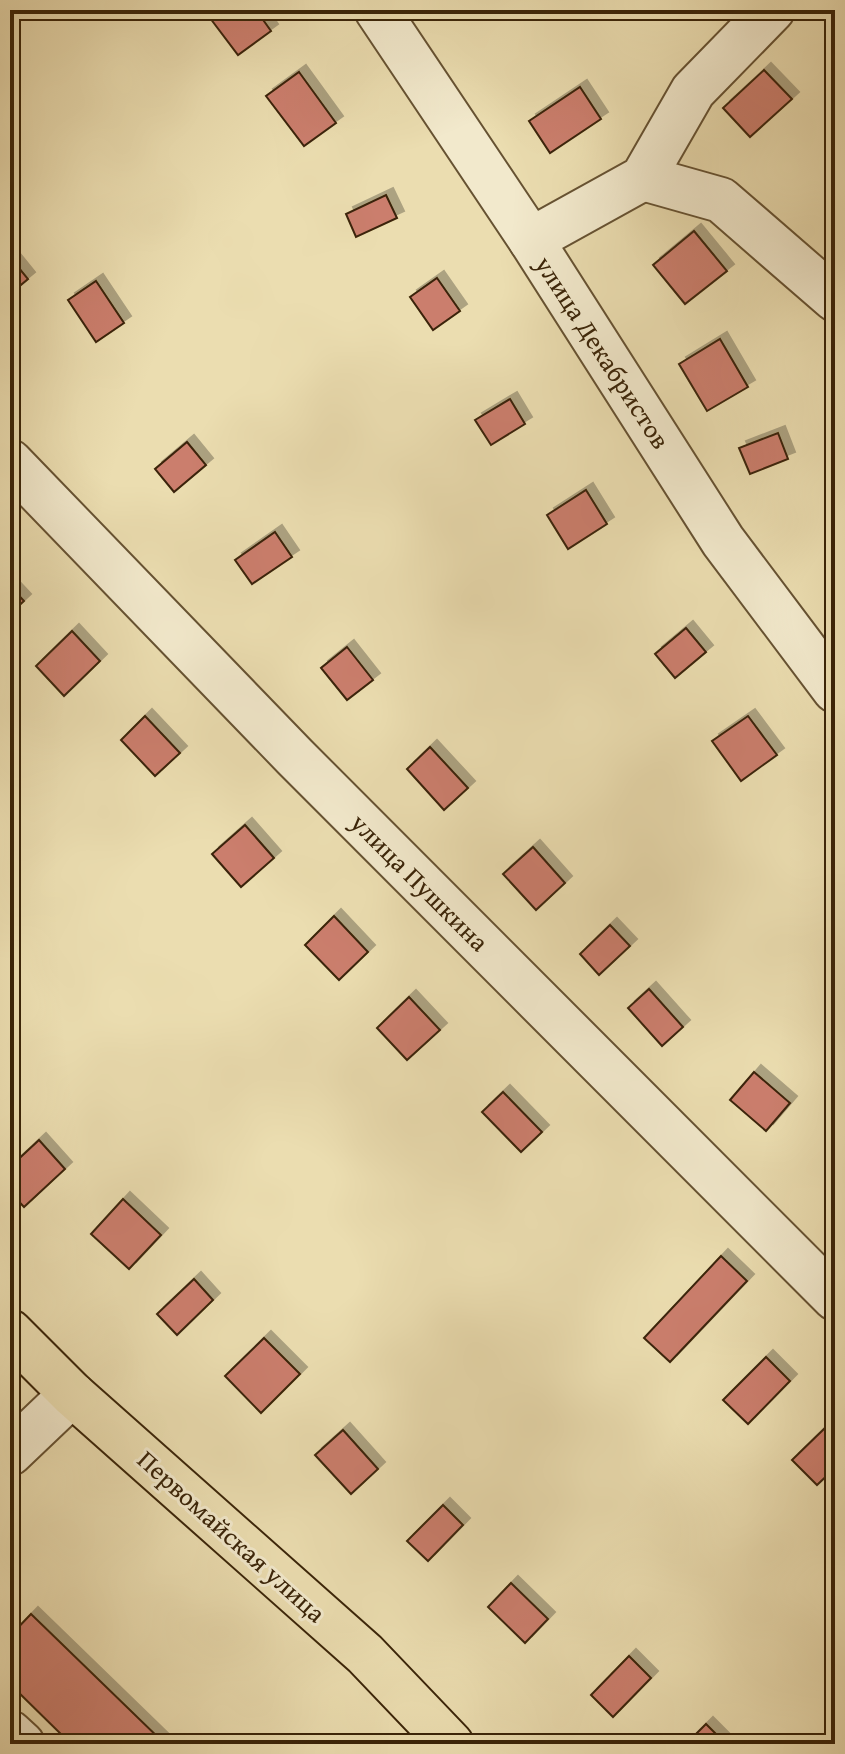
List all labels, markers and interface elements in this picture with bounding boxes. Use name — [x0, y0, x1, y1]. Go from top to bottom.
street label: улица Декабристов — [525, 247, 680, 456]
street label: улица Пушкина — [341, 803, 499, 961]
street label: Первомайская улица — [129, 1441, 335, 1632]

